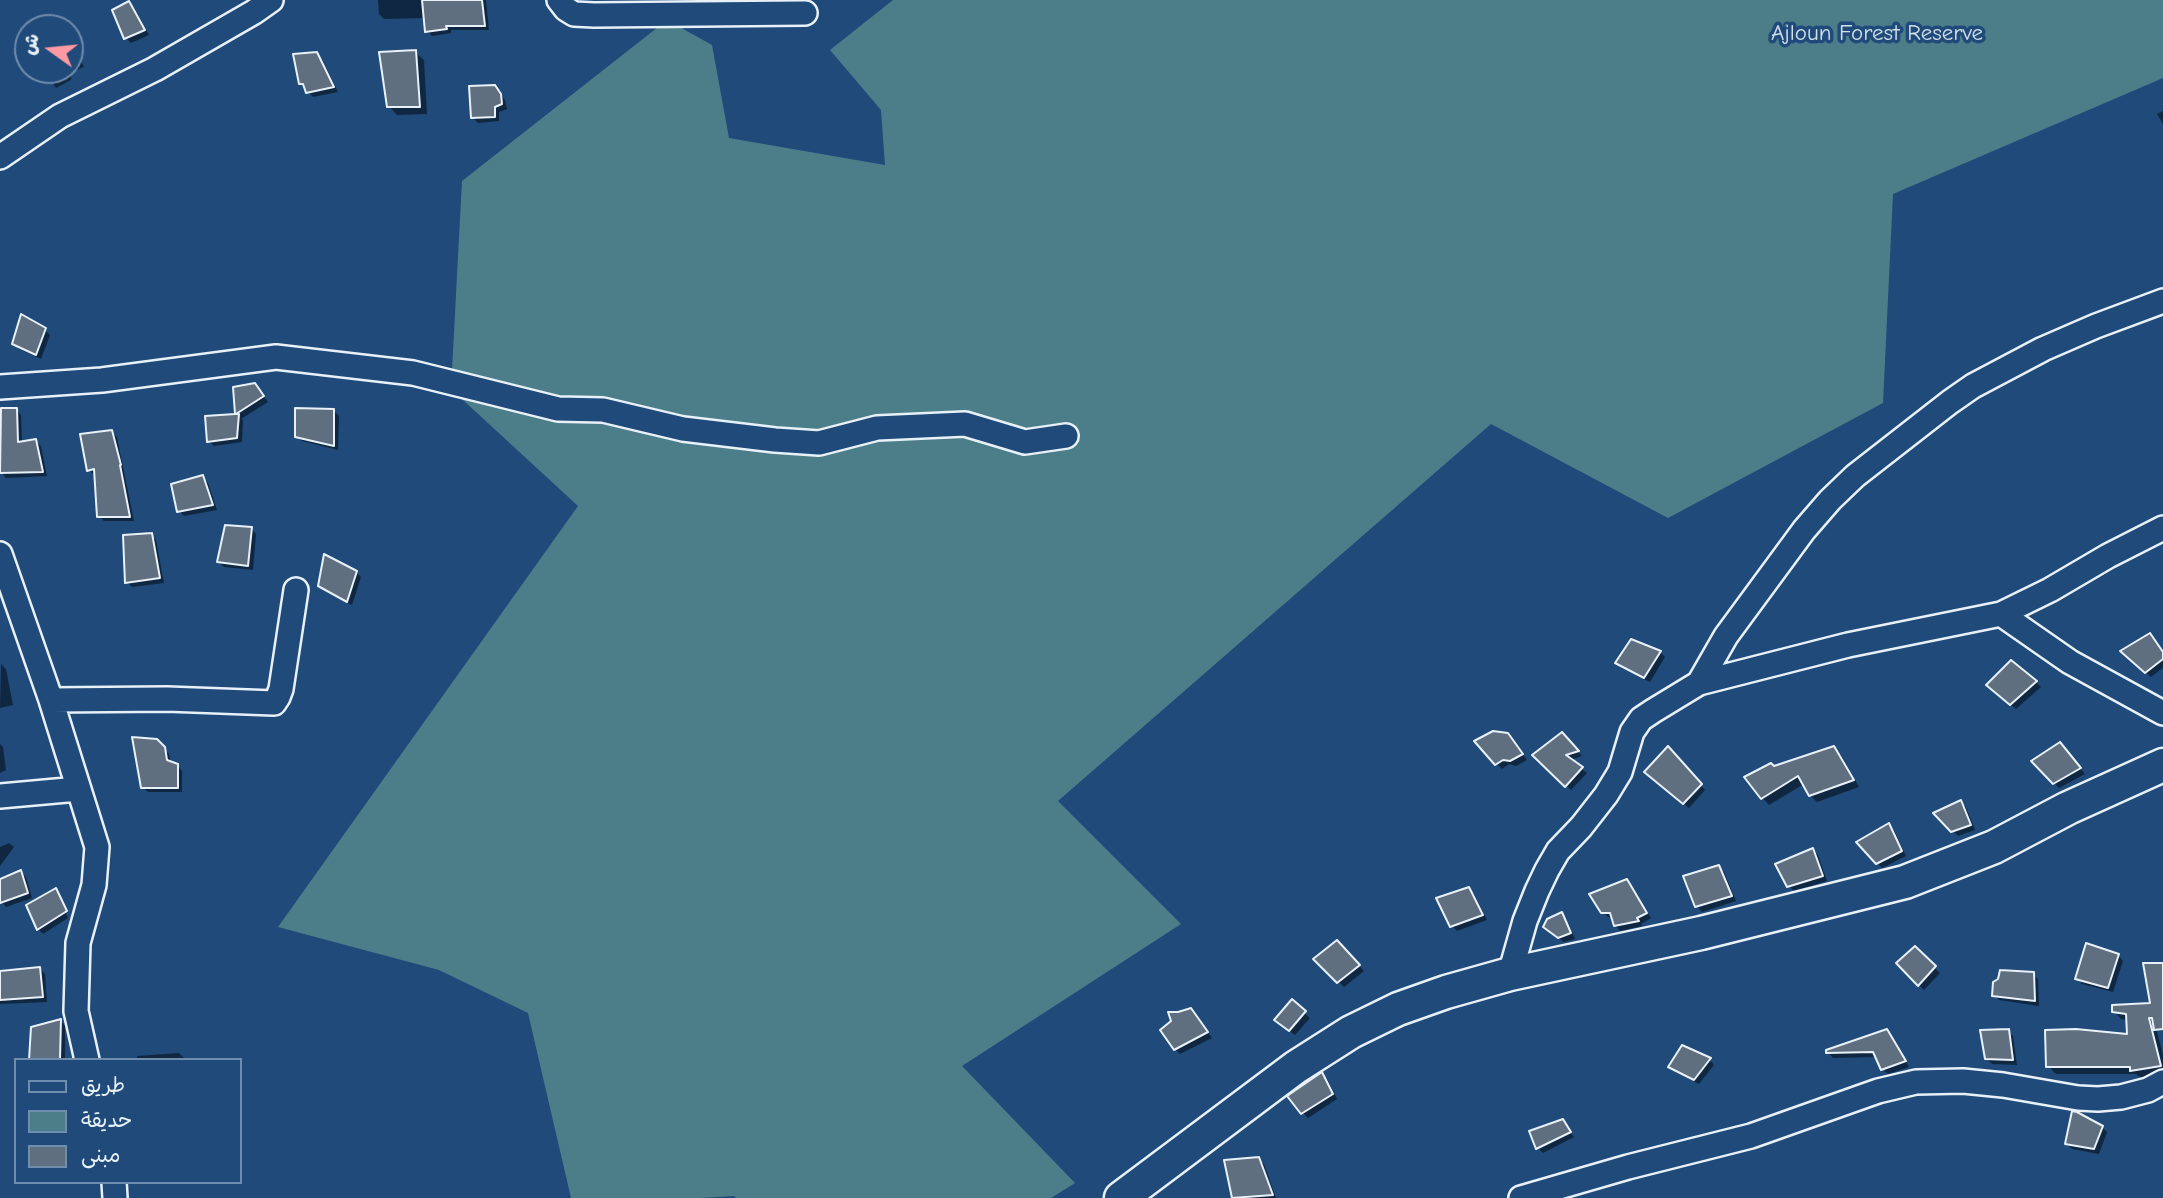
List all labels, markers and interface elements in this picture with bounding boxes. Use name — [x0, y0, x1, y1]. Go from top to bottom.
north arrow — [14, 14, 84, 84]
park label: Ajloun Forest Reserve — [1771, 19, 1983, 47]
text: ش — [17, 31, 44, 57]
legend — [14, 1058, 242, 1184]
text: طريق — [81, 1073, 125, 1097]
text: حديقة — [81, 1108, 132, 1132]
text: مبنى — [81, 1143, 120, 1167]

